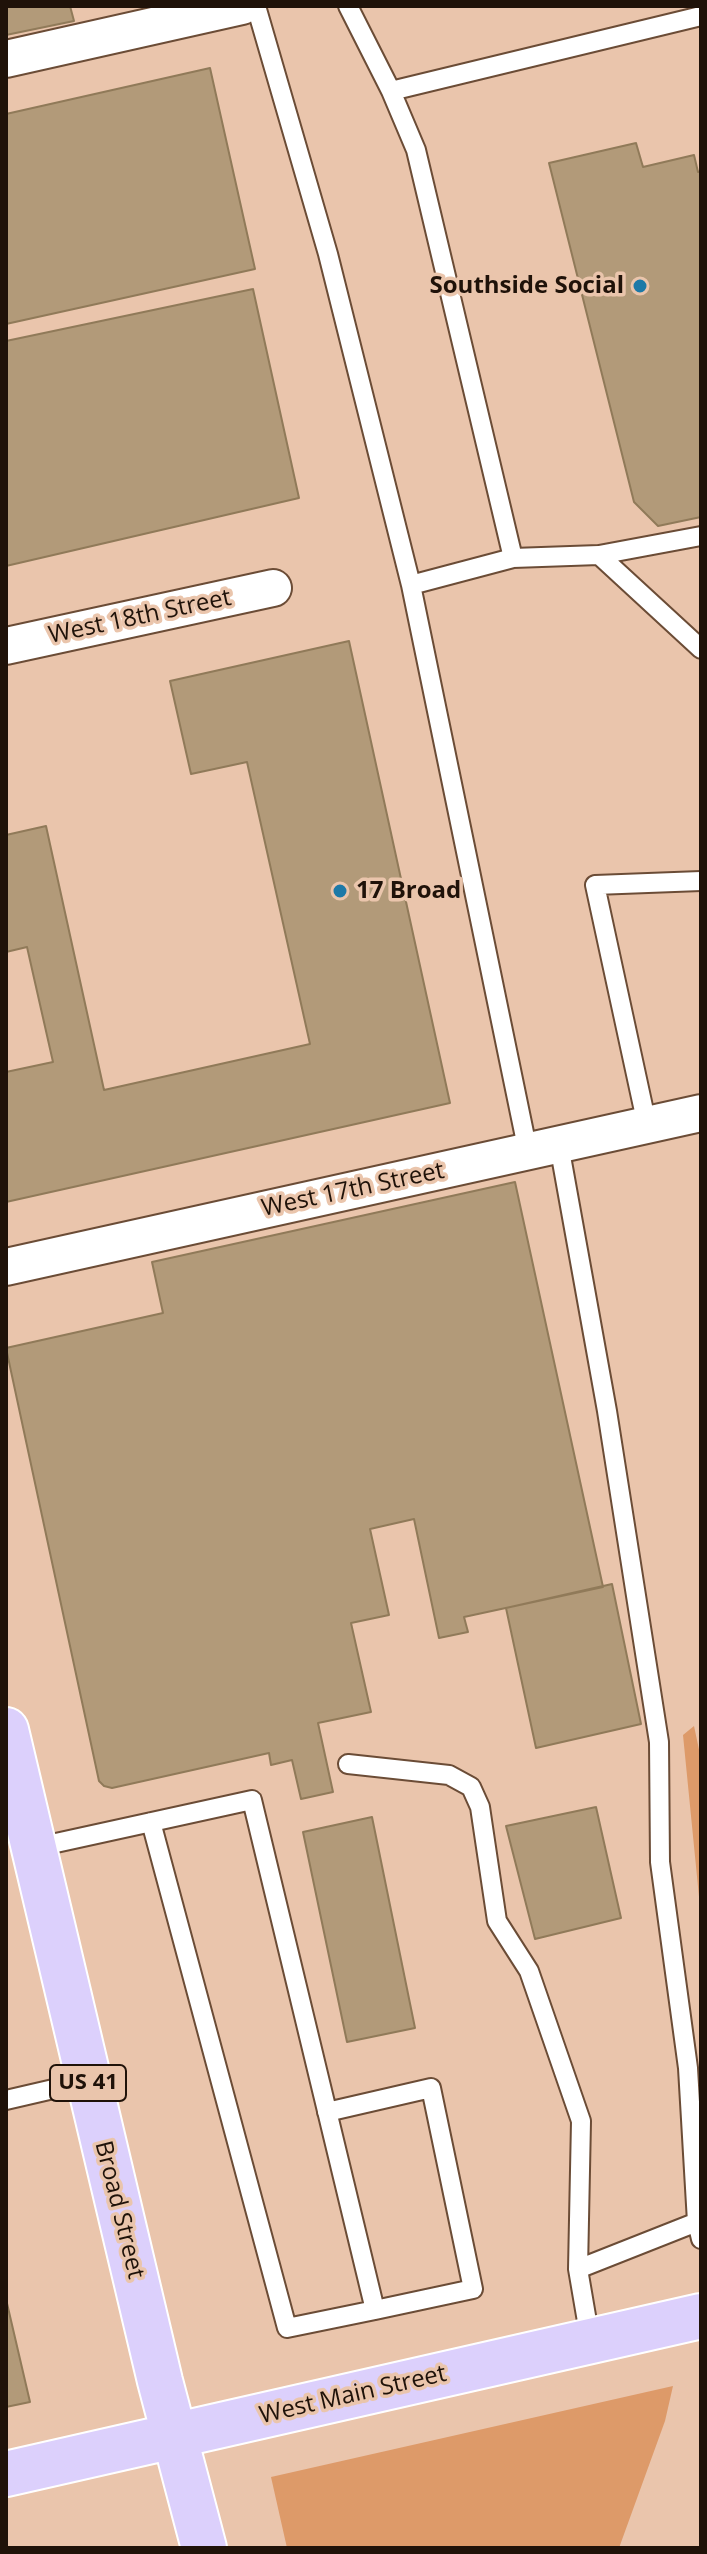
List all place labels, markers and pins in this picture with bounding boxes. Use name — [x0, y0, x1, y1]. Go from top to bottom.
place label: Southside Social — [430, 272, 624, 300]
marker: Southside Social — [631, 277, 649, 295]
place label: 17 Broad — [356, 877, 461, 905]
marker: 17 Broad — [331, 882, 349, 900]

